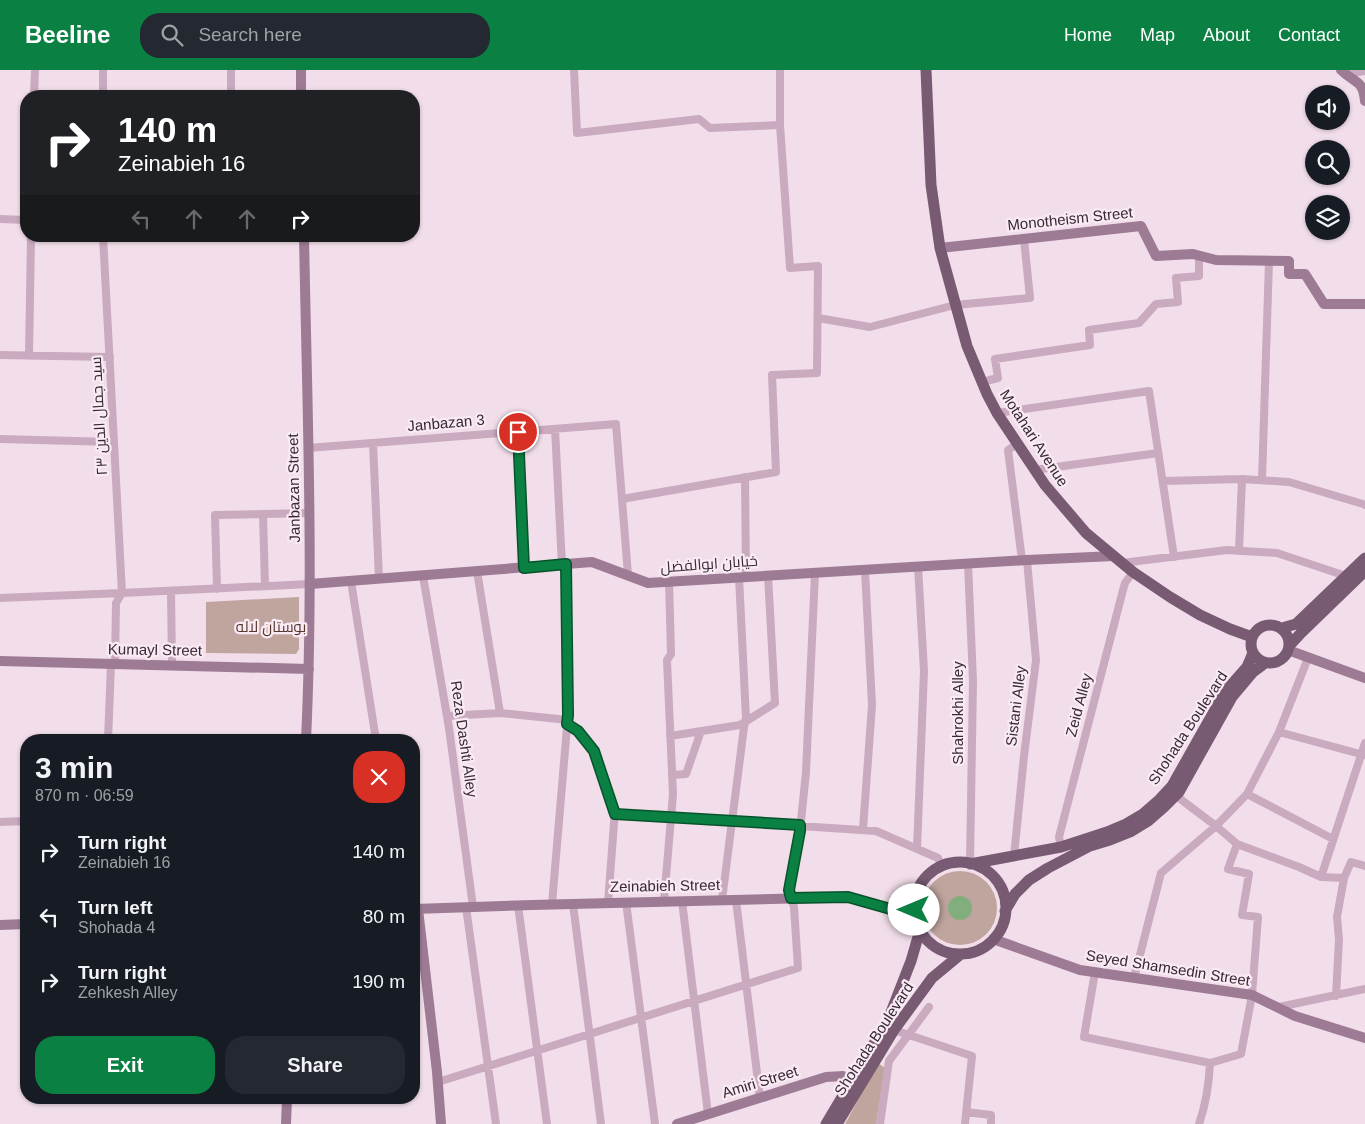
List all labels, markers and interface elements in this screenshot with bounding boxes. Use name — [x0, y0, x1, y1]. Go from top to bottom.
search box — [140, 13, 490, 58]
text: Beeline — [25, 21, 110, 48]
icon: search — [158, 21, 186, 49]
text: Search here — [198, 24, 302, 45]
text: Home — [1064, 25, 1112, 45]
text: Map — [1140, 25, 1175, 45]
text: About — [1203, 25, 1250, 45]
text: Contact — [1278, 25, 1340, 45]
map controls — [1305, 85, 1350, 240]
button: sound — [1305, 85, 1350, 130]
icon: right — [35, 110, 100, 175]
text: 140 m — [118, 110, 217, 149]
button: search — [1305, 140, 1350, 185]
text: Zeinabieh 16 — [118, 151, 245, 176]
button: layers — [1305, 195, 1350, 240]
street label: Monotheism Street — [1006, 203, 1134, 234]
icon: left — [127, 205, 155, 233]
icon: ahead — [180, 205, 208, 233]
icon: ahead — [233, 205, 261, 233]
icon: right — [286, 205, 314, 233]
street label: سید جمال الدین ۲۳ — [87, 356, 112, 476]
street label: Motahari Avenue — [997, 386, 1072, 489]
street label: Janbazan 3 — [407, 411, 485, 434]
pin — [497, 411, 539, 453]
icon: arrive — [504, 418, 532, 446]
street label: Janbazan Street — [284, 432, 303, 543]
street label: خیابان ابوالفضل — [660, 552, 758, 577]
park label: بوستان لاله — [236, 618, 306, 637]
street label: Kumayl Street — [108, 640, 203, 659]
street label: Shahrokhi Alley — [949, 661, 966, 765]
street label: Sistani Alley — [1002, 664, 1029, 747]
street label: Shohada Boulevard — [1145, 668, 1231, 788]
street label: Zeid Alley — [1062, 671, 1095, 738]
street label: Reza Dashti Alley — [448, 680, 481, 799]
text: 3 min — [35, 751, 113, 784]
button: close — [353, 751, 405, 803]
text: 870 m · 06:59 — [35, 787, 134, 804]
text: Turn right — [78, 832, 166, 853]
icon: right — [35, 838, 63, 866]
text: 140 m — [352, 841, 405, 862]
text: Zeinabieh 16 — [78, 854, 171, 871]
street label: Zeinabieh Street — [610, 876, 721, 895]
position arrow — [887, 883, 939, 935]
text: Turn left — [78, 897, 153, 918]
icon: left — [35, 903, 63, 931]
text: 80 m — [363, 906, 405, 927]
text: Shohada 4 — [78, 919, 155, 936]
street label: Seyed Shamsedin Street — [1085, 946, 1252, 989]
text: Turn right — [78, 962, 166, 983]
icon: right — [35, 968, 63, 996]
text: 190 m — [352, 971, 405, 992]
street label: Shohada Boulevard — [831, 979, 917, 1099]
text: Zehkesh Alley — [78, 984, 178, 1001]
button: Exit — [35, 1036, 215, 1094]
button: Share — [225, 1036, 405, 1094]
street label: Amiri Street — [720, 1062, 801, 1101]

